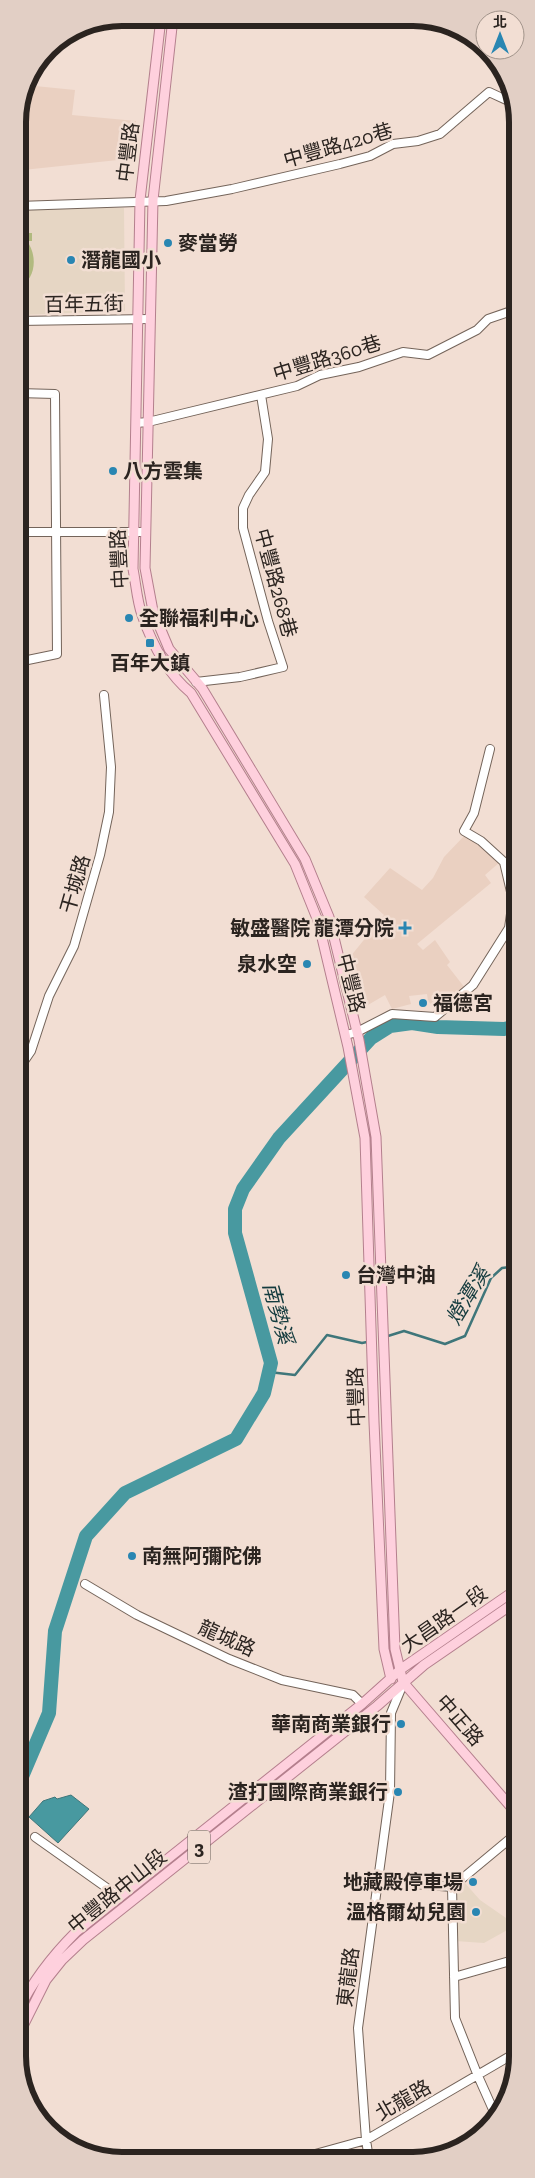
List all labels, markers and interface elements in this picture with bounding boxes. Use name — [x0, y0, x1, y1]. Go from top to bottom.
north arrow — [475, 10, 525, 60]
text: 北 — [493, 14, 507, 31]
street label: 中豐路420巷 — [281, 118, 395, 172]
street label: 中豐路 — [112, 121, 144, 183]
place label: 麥當勞 — [178, 231, 238, 255]
marker: 麥當勞 — [162, 237, 174, 249]
place label: 潛龍國小 — [81, 248, 161, 272]
marker: 潛龍國小 — [65, 254, 77, 266]
street label: 百年五街 — [44, 291, 124, 317]
street label: 中豐路360巷 — [270, 330, 384, 386]
place label: 八方雲集 — [123, 459, 203, 483]
marker: 八方雲集 — [107, 465, 119, 477]
street label: 中豐路268巷 — [250, 526, 302, 640]
street label: 中豐路 — [105, 528, 133, 590]
place label: 全聯福利中心 — [139, 606, 259, 630]
marker: 全聯福利中心 — [123, 612, 135, 624]
marker: 百年大鎮 — [144, 637, 156, 649]
place label: 百年大鎮 — [110, 651, 190, 675]
street label: 干城路 — [55, 852, 95, 916]
place label: 敏盛醫院 龍潭分院 — [230, 916, 394, 940]
marker: 敏盛醫院 龍潭分院 — [398, 921, 412, 935]
street label: 中豐路 — [332, 951, 370, 1015]
place label: 泉水空 — [237, 952, 297, 976]
marker: 泉水空 — [301, 958, 313, 970]
place label: 福德宮 — [433, 991, 493, 1015]
marker: 福德宮 — [417, 997, 429, 1009]
water label: 燈潭溪 — [441, 1260, 496, 1329]
place label: 台灣中油 — [356, 1263, 436, 1287]
marker: 台灣中油 — [340, 1269, 352, 1281]
water label: 南勢溪 — [258, 1279, 299, 1349]
street label: 中豐路 — [343, 1367, 369, 1427]
place label: 南無阿彌陀佛 — [142, 1544, 262, 1568]
marker: 南無阿彌陀佛 — [126, 1550, 138, 1562]
street label: 大昌路一段 — [396, 1580, 492, 1658]
street label: 龍城路 — [195, 1615, 259, 1661]
street label: 中正路 — [431, 1689, 489, 1751]
place label: 華南商業銀行 — [271, 1712, 391, 1736]
marker: 華南商業銀行 — [395, 1718, 407, 1730]
place label: 渣打國際商業銀行 — [228, 1780, 388, 1804]
marker: 渣打國際商業銀行 — [392, 1786, 404, 1798]
road number: 3 — [188, 1830, 210, 1864]
street label: 中豐路中山段 — [63, 1844, 171, 1938]
place label: 地藏殿停車場 — [343, 1870, 463, 1894]
marker: 地藏殿停車場 — [467, 1876, 479, 1888]
place label: 溫格爾幼兒園 — [346, 1900, 466, 1924]
marker: 溫格爾幼兒園 — [470, 1906, 482, 1918]
street label: 東龍路 — [332, 1946, 364, 2008]
street label: 北龍路 — [371, 2075, 435, 2125]

